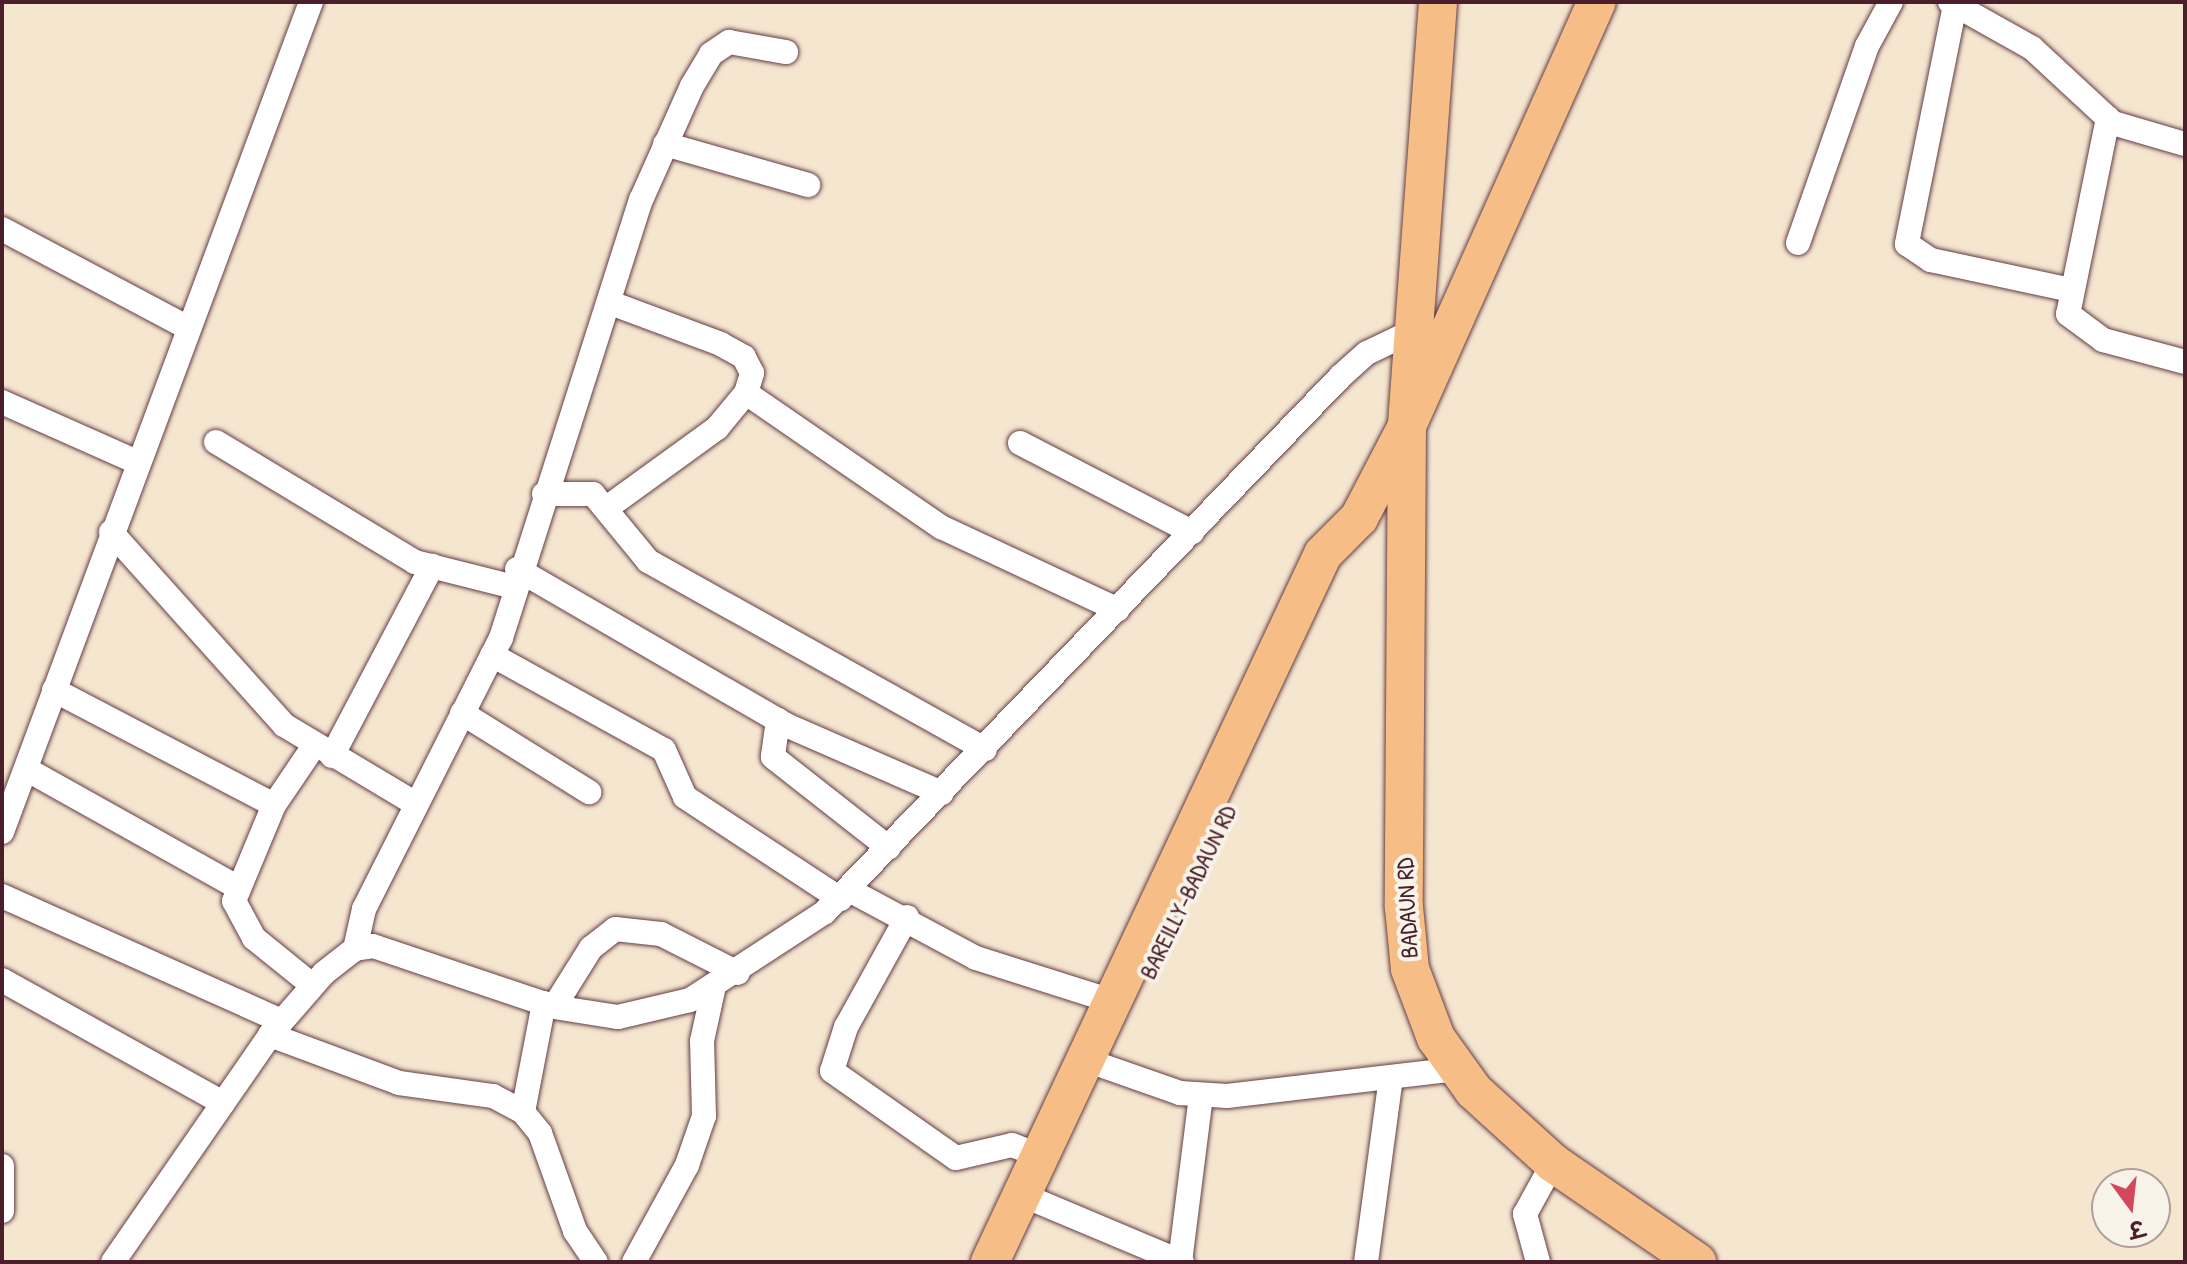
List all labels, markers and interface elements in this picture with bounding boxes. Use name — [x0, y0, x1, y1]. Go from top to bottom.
street label: BAREILLY-BADAUN RD — [1133, 800, 1243, 984]
street label: BADAUN RD — [1390, 857, 1424, 959]
north arrow — [2091, 1168, 2171, 1248]
text: उ — [2126, 1213, 2148, 1246]

